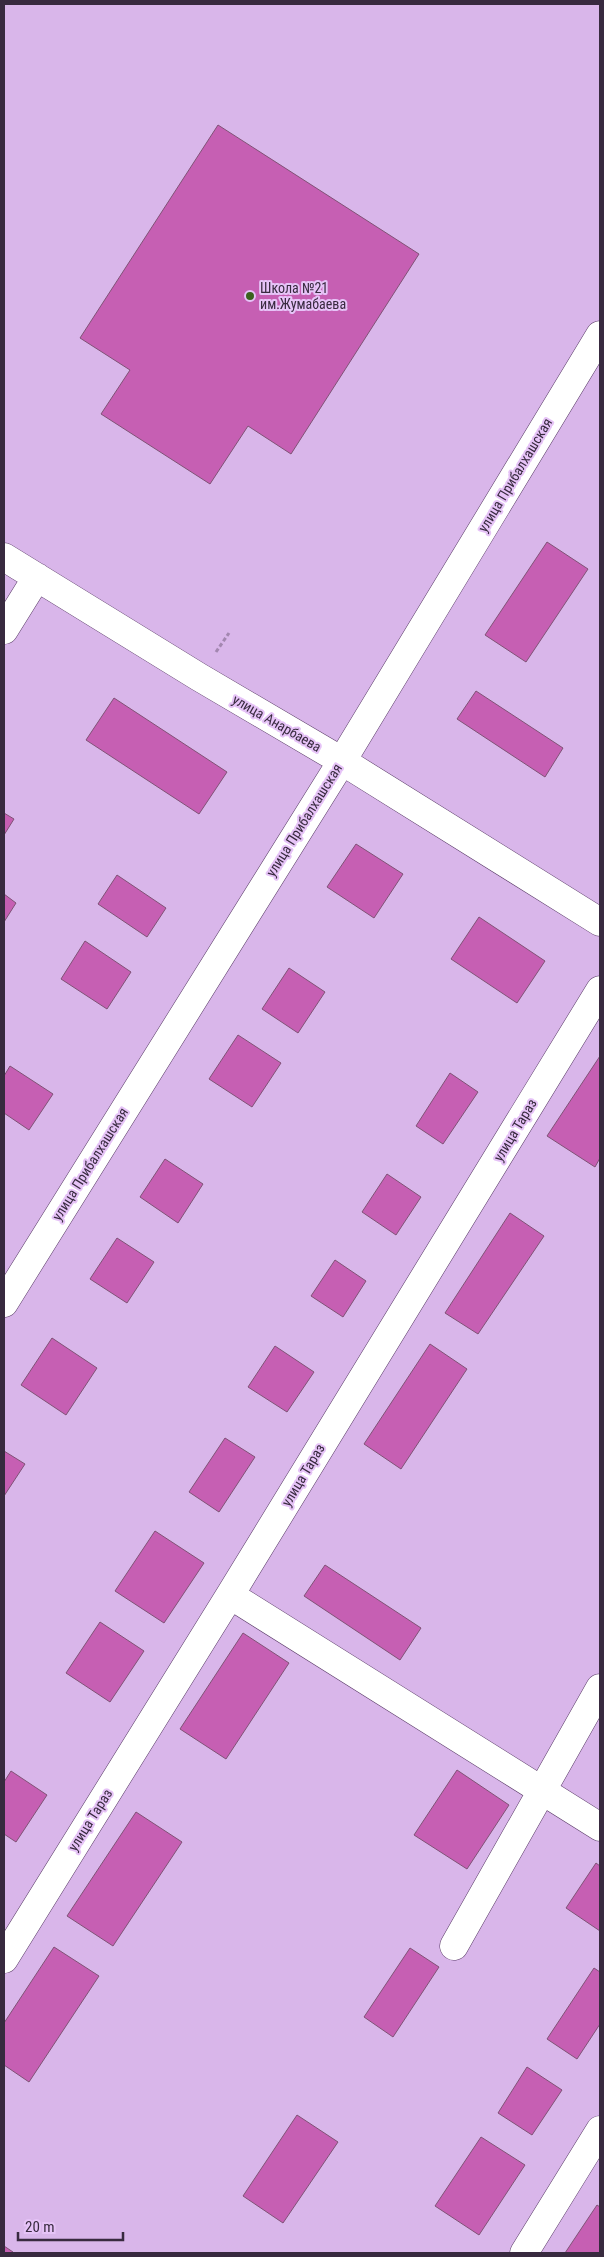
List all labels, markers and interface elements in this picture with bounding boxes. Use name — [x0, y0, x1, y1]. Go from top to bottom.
place label: Школа №21 им.Жумабаева — [260, 280, 346, 312]
marker: Школа №21 им.Жумабаева — [244, 290, 256, 302]
street label: улица Прибалхашская — [475, 415, 555, 535]
street label: улица Анарбаева — [230, 691, 324, 755]
street label: улица Прибалхашская — [263, 761, 345, 879]
street label: улица Тараз — [490, 1096, 540, 1164]
street label: улица Прибалхашская — [49, 1105, 131, 1223]
street label: улица Тараз — [278, 1441, 328, 1509]
street label: улица Тараз — [65, 1786, 115, 1854]
scale bar — [18, 2210, 122, 2242]
text: 20 m — [25, 2218, 55, 2236]

